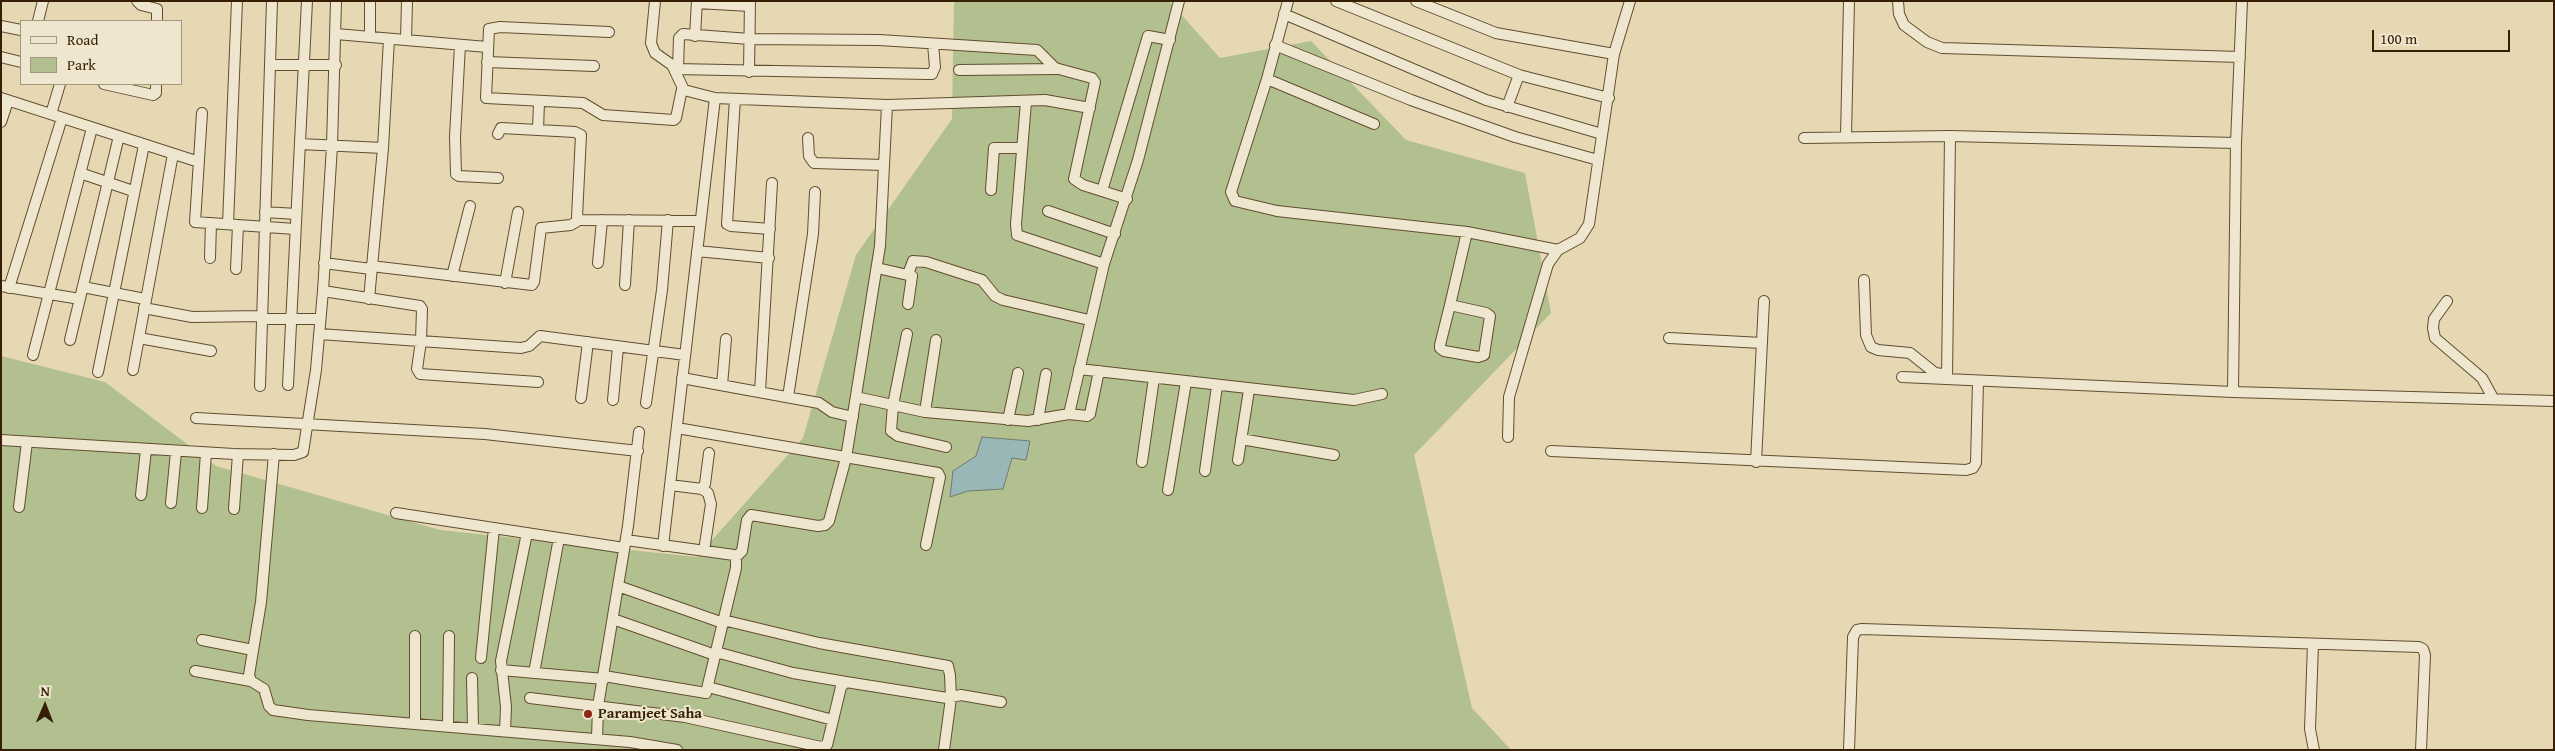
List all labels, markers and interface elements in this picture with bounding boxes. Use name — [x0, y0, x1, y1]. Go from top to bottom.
legend — [20, 20, 182, 85]
scale bar — [2375, 20, 2512, 52]
text: 100 m — [2380, 28, 2417, 49]
text: Road — [67, 29, 98, 50]
text: Park — [67, 54, 96, 75]
north arrow — [20, 681, 70, 731]
text: N — [40, 681, 50, 701]
place label: Paramjeet Saha — [598, 705, 702, 723]
marker: Paramjeet Saha — [582, 708, 594, 720]

